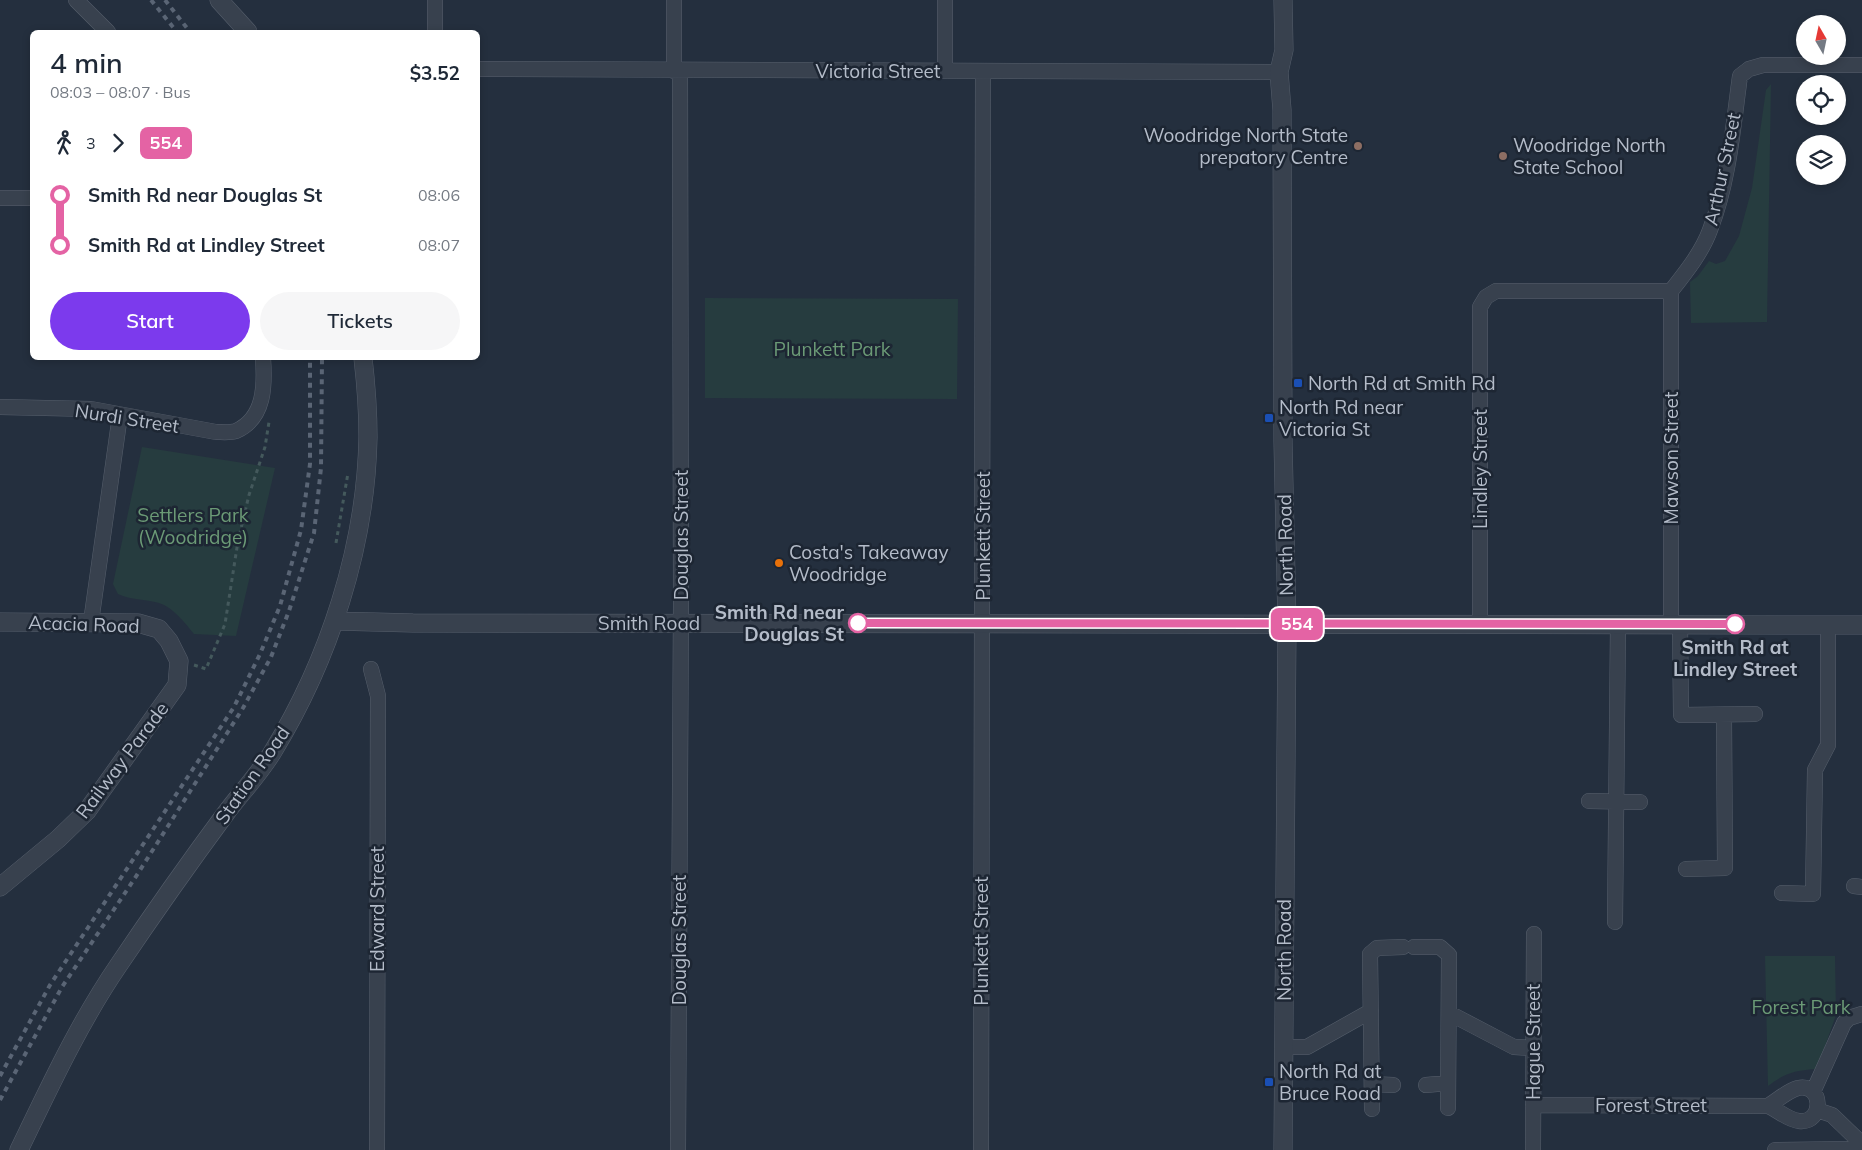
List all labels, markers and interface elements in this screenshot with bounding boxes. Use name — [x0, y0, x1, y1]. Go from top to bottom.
north arrow — [1796, 15, 1846, 65]
map controls — [1796, 15, 1846, 185]
text: 4 min — [50, 45, 123, 80]
street label: Victoria Street — [816, 59, 941, 83]
text: $3.52 — [410, 61, 460, 85]
button: locate — [1796, 75, 1846, 125]
text: 08:03 – 08:07 · Bus — [50, 82, 191, 102]
street label: Arthur Street — [1698, 110, 1746, 228]
place label: Woodridge North State prepatory Centre — [1143, 123, 1348, 169]
icon: walk — [50, 129, 78, 157]
icon: forward — [104, 129, 132, 157]
text: 554 — [150, 131, 182, 154]
text: 3 — [86, 133, 96, 153]
place label: Woodridge North State School — [1513, 133, 1666, 179]
button: layers — [1796, 135, 1846, 185]
marker: Woodridge North State prepatory Centre — [1352, 140, 1364, 152]
marker: Woodridge North State School — [1497, 150, 1509, 162]
text: Smith Rd near Douglas St — [88, 183, 322, 207]
text: 08:06 — [418, 185, 460, 205]
text: Smith Rd at Lindley Street — [88, 233, 325, 257]
text: 08:07 — [418, 235, 460, 255]
button: Start — [50, 292, 250, 350]
button: Tickets — [260, 292, 460, 350]
park label: Plunkett Park — [774, 337, 891, 361]
place label: North Rd at Smith Rd — [1308, 371, 1496, 395]
marker: North Rd at Smith Rd — [1292, 377, 1304, 389]
street label: Mawson Street — [1659, 391, 1683, 524]
place label: North Rd near Victoria St — [1279, 395, 1403, 441]
street label: Nurdi Street — [73, 398, 181, 438]
street label: Lindley Street — [1468, 409, 1492, 529]
marker: North Rd near Victoria St — [1263, 412, 1275, 424]
street label: Douglas Street — [669, 469, 693, 600]
street label: Plunkett Street — [971, 471, 995, 601]
street label: North Road — [1272, 494, 1298, 596]
park label: Settlers Park (Woodridge) — [137, 503, 249, 549]
place label: Costa's Takeaway Woodridge — [789, 540, 948, 586]
marker: Costa's Takeaway Woodridge — [773, 557, 785, 569]
place label: Smith Rd near Douglas St — [715, 600, 845, 646]
line badge: 554 — [1268, 608, 1326, 640]
street label: Acacia Road — [28, 610, 140, 638]
street label: Smith Road — [598, 611, 700, 635]
text: 554 — [1281, 612, 1313, 635]
marker: Smith Rd near Douglas St — [848, 613, 868, 633]
marker: Smith Rd at Lindley Street — [1725, 614, 1745, 634]
place label: Smith Rd at Lindley Street — [1673, 635, 1797, 681]
street label: Railway Parade — [70, 697, 174, 823]
street label: Station Road — [209, 721, 295, 829]
street label: Edward Street — [365, 846, 389, 972]
street label: Douglas Street — [667, 874, 691, 1005]
street label: Plunkett Street — [969, 876, 993, 1006]
street label: North Road — [1272, 899, 1296, 1001]
street label: Hague Street — [1521, 984, 1545, 1100]
park label: Forest Park — [1751, 995, 1851, 1019]
place label: North Rd at Bruce Road — [1279, 1059, 1382, 1105]
marker: North Rd at Bruce Road — [1263, 1076, 1275, 1088]
street label: Forest Street — [1595, 1093, 1707, 1117]

